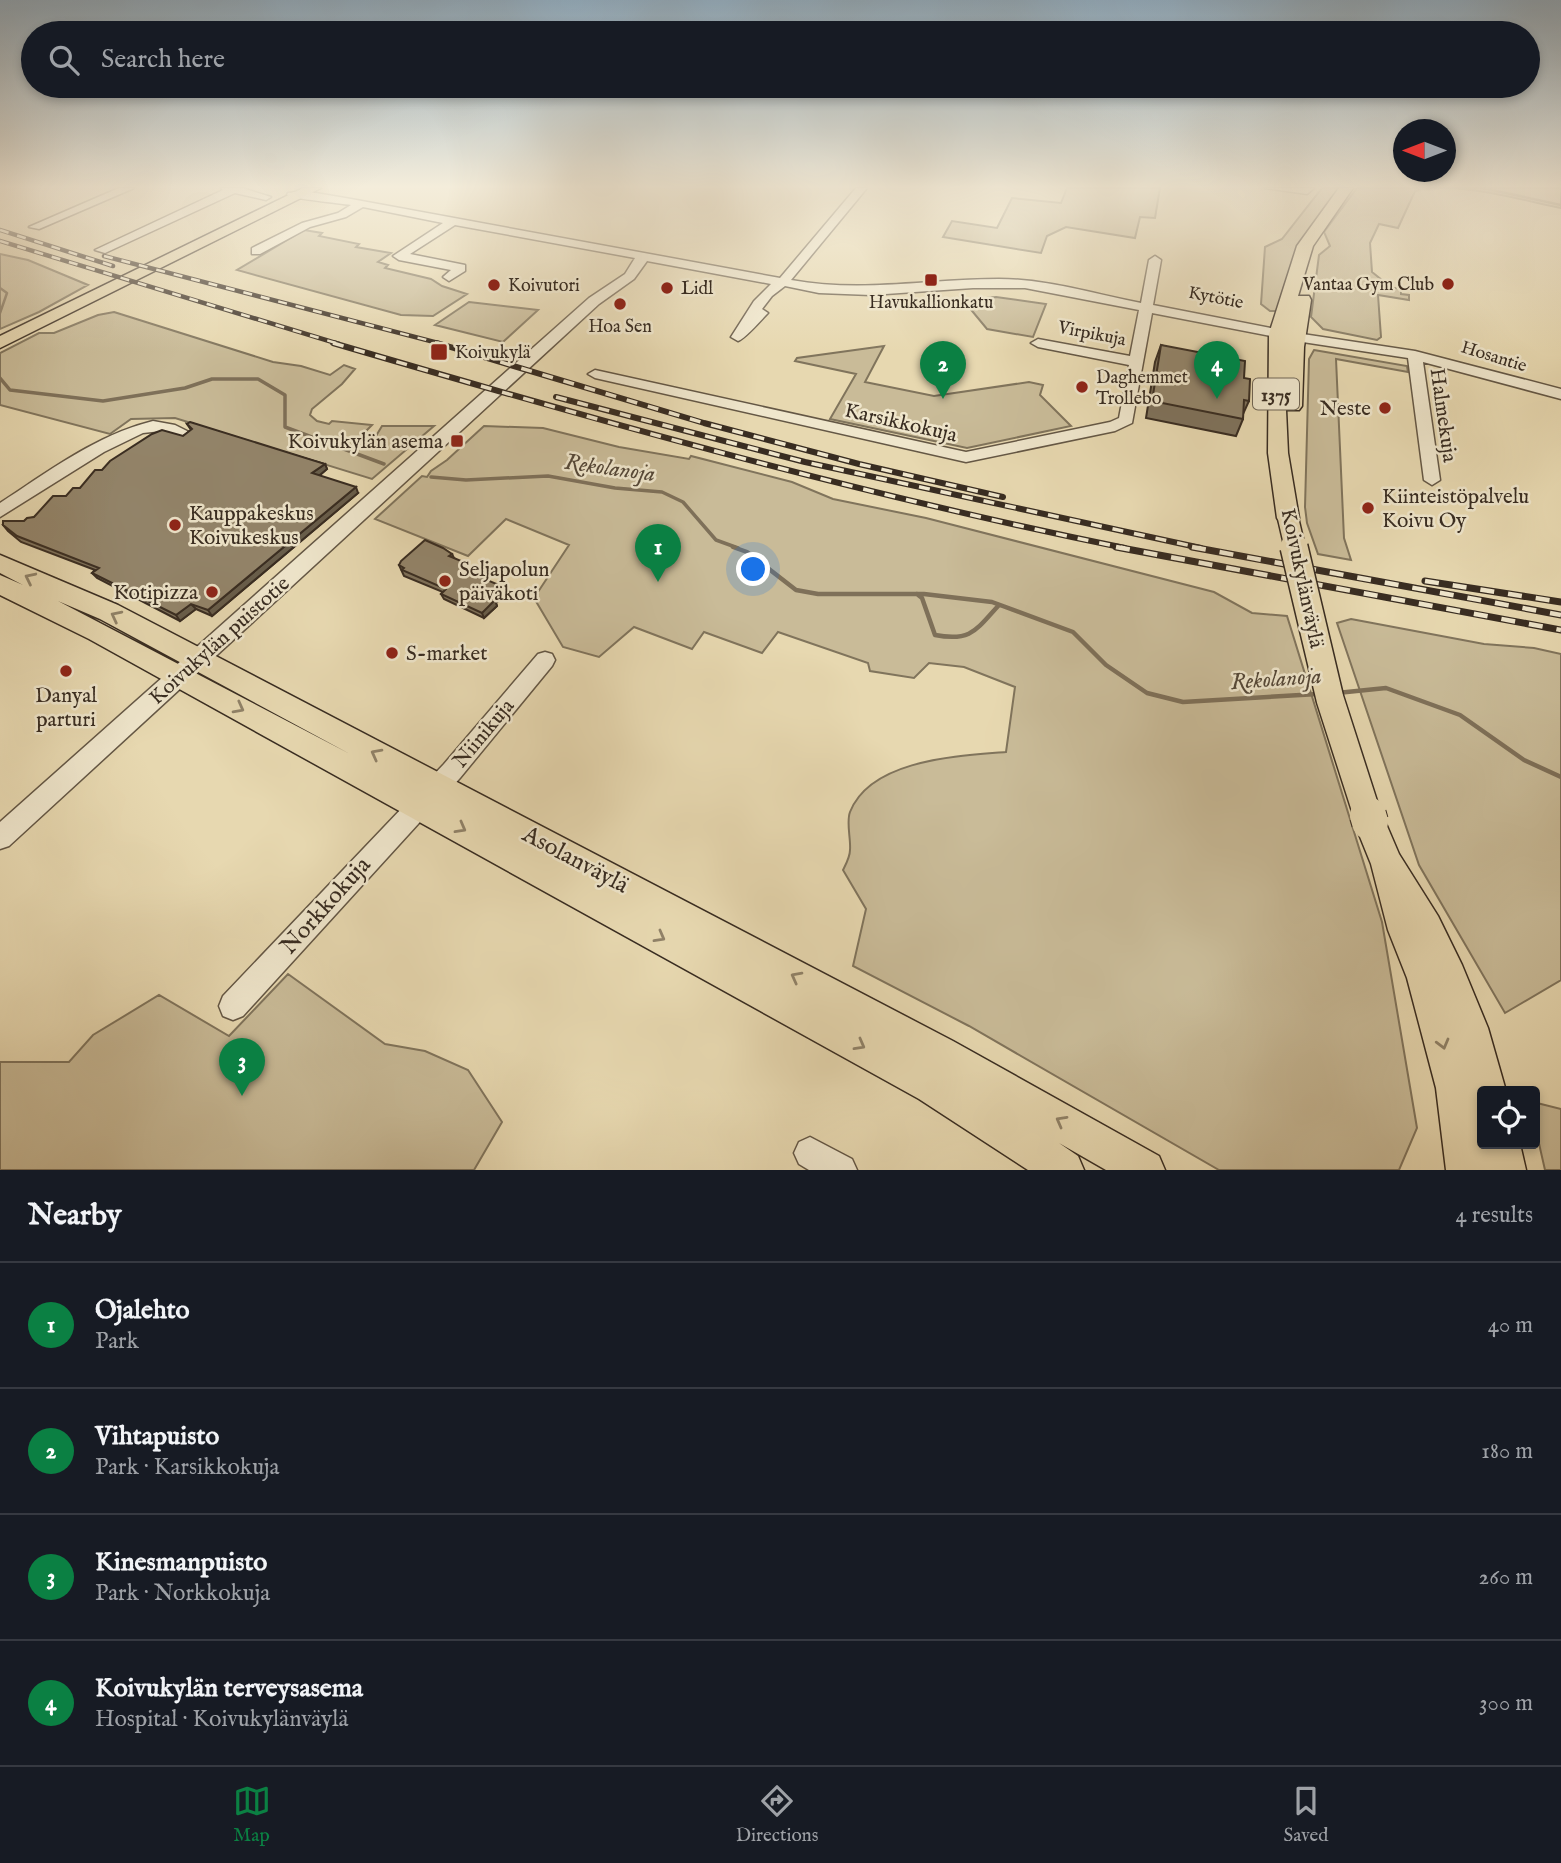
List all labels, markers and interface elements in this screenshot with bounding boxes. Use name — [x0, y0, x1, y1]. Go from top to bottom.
search box — [21, 21, 1540, 98]
icon: search — [45, 41, 83, 79]
text: Search here — [101, 43, 225, 76]
north arrow — [1393, 119, 1456, 182]
marker: Havukallionkatu — [923, 272, 939, 288]
place label: Vantaa Gym Club — [1302, 274, 1434, 297]
place label: Koivutori — [508, 275, 580, 298]
marker: Vantaa Gym Club — [1440, 276, 1456, 292]
marker: Koivutori — [486, 277, 502, 293]
place label: Lidl — [681, 278, 713, 301]
marker: Lidl — [659, 280, 675, 296]
street label: Kytötie — [1186, 282, 1245, 315]
place label: Havukallionkatu — [869, 292, 993, 315]
marker: Hoa Sen — [612, 296, 628, 312]
place label: Hoa Sen — [588, 316, 652, 339]
street label: Virpikuja — [1055, 316, 1128, 352]
street label: Hosantie — [1458, 337, 1529, 378]
pin: 2 — [920, 341, 966, 399]
pin: 4 — [1194, 341, 1240, 399]
marker: Koivukylä — [429, 342, 449, 362]
place label: Koivukylä — [455, 342, 531, 365]
street label: Halmekuja — [1423, 366, 1463, 465]
place label: Daghemmet Trollebo — [1096, 367, 1188, 411]
road number: 1375 — [1253, 378, 1299, 410]
marker: Daghemmet Trollebo — [1074, 379, 1090, 395]
place label: Neste — [1320, 396, 1371, 423]
street label: Karsikkokuja — [842, 397, 960, 450]
marker: Neste — [1377, 400, 1393, 416]
place label: Koivukylän asema — [288, 429, 444, 456]
marker: Koivukylän asema — [449, 433, 465, 449]
water label: Rekolanoja — [563, 448, 657, 489]
place label: Kiinteistöpalvelu Koivu Oy — [1382, 484, 1529, 535]
marker: Kiinteistöpalvelu Koivu Oy — [1360, 500, 1376, 516]
place label: Kauppakeskus Koivukeskus — [189, 501, 314, 552]
street label: Koivukylänväylä — [1274, 506, 1330, 652]
marker: Kauppakeskus Koivukeskus — [167, 517, 183, 533]
pin: 1 — [635, 524, 681, 582]
your location — [736, 552, 770, 586]
place label: Seljapolun päiväkoti — [459, 557, 550, 608]
street label: Koivukylän puistotie — [144, 571, 296, 711]
one-way arrow — [25, 572, 37, 586]
marker: Seljapolun päiväkoti — [437, 573, 453, 589]
place label: Kotipizza — [113, 580, 199, 607]
marker: Kotipizza — [204, 584, 220, 600]
one-way arrow — [111, 611, 123, 625]
place label: S-market — [406, 641, 487, 668]
marker: S-market — [384, 645, 400, 661]
water label: Rekolanoja — [1230, 662, 1323, 697]
marker: Danyal parturi — [58, 663, 74, 679]
place label: Danyal parturi — [35, 683, 97, 734]
street label: Niinikuja — [447, 693, 522, 774]
one-way arrow — [232, 700, 244, 713]
one-way arrow — [371, 748, 383, 762]
street label: Asolanväylä — [516, 819, 634, 902]
one-way arrow — [453, 820, 466, 833]
street label: Norkkokuja — [274, 850, 379, 961]
one-way arrow — [653, 929, 665, 942]
one-way arrow — [791, 972, 803, 986]
one-way arrow — [853, 1037, 865, 1050]
pin: 3 — [219, 1038, 265, 1096]
one-way arrow — [1435, 1038, 1449, 1050]
map controls — [1477, 1086, 1540, 1149]
button: locate — [1477, 1086, 1540, 1149]
one-way arrow — [1056, 1115, 1068, 1129]
text: Nearby — [28, 1197, 121, 1235]
text: 4 results — [1455, 1201, 1533, 1230]
text: Ojalehto — [95, 1294, 190, 1327]
text: 1 — [47, 1311, 55, 1340]
text: 40 m — [1488, 1311, 1533, 1340]
text: Park — [95, 1327, 139, 1356]
text: Vihtapuisto — [95, 1420, 219, 1453]
text: 2 — [46, 1437, 56, 1466]
text: 180 m — [1481, 1437, 1533, 1466]
text: Park · Karsikkokuja — [95, 1453, 279, 1482]
text: Kinesmanpuisto — [95, 1546, 267, 1579]
text: 3 — [47, 1563, 55, 1592]
text: 260 m — [1478, 1563, 1533, 1592]
text: Park · Norkkokuja — [95, 1579, 270, 1608]
text: Koivukylän terveysasema — [95, 1672, 363, 1705]
text: 4 — [45, 1689, 57, 1718]
text: 300 m — [1479, 1689, 1533, 1718]
text: Hospital · Koivukylänväylä — [95, 1705, 348, 1734]
tab: Map — [233, 1782, 271, 1848]
tab: Directions — [736, 1782, 818, 1848]
tab: Saved — [1283, 1782, 1328, 1848]

